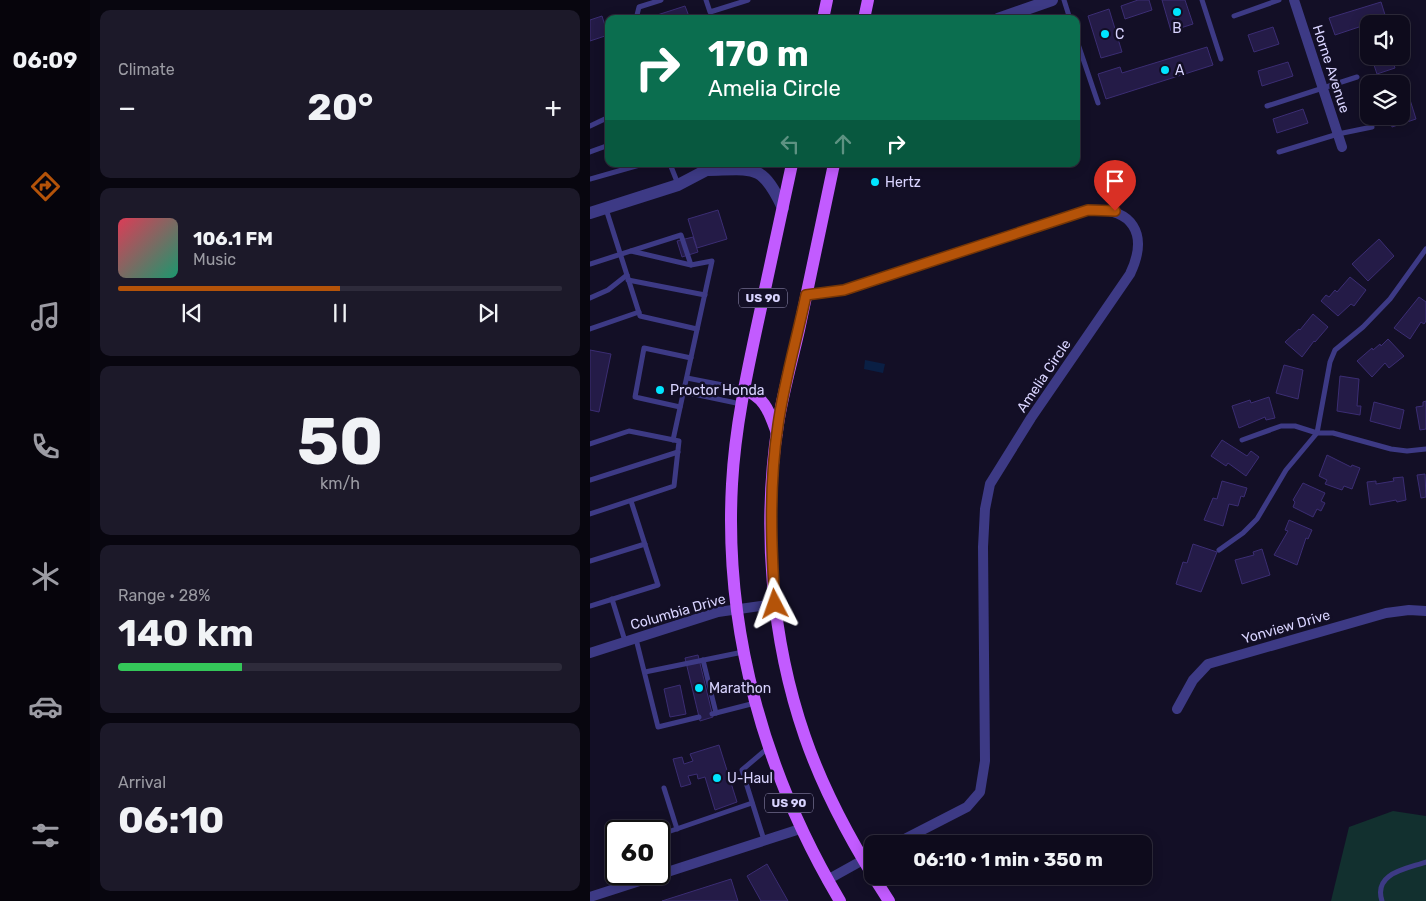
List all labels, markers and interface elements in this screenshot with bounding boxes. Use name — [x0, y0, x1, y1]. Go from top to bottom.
marker: B — [1171, 6, 1183, 18]
map controls — [1360, 15, 1410, 125]
button: sound — [1360, 15, 1410, 65]
place label: B — [1172, 20, 1182, 37]
street label: Horne Avenue — [1309, 23, 1353, 115]
place label: C — [1115, 26, 1124, 43]
marker: C — [1099, 28, 1111, 40]
text: 170 m — [708, 33, 809, 75]
icon: right — [625, 35, 690, 100]
text: 06:09 — [13, 47, 77, 74]
text: Climate — [118, 60, 175, 79]
place label: A — [1175, 62, 1185, 79]
marker: A — [1159, 64, 1171, 76]
text: Amelia Circle — [708, 75, 841, 102]
button: layers — [1360, 75, 1410, 125]
text: 20° — [307, 84, 373, 130]
text: − — [118, 91, 136, 124]
text: + — [545, 91, 562, 124]
icon: left — [776, 130, 804, 158]
icon: ahead — [829, 130, 857, 158]
icon: right — [882, 130, 910, 158]
pin — [1094, 160, 1136, 211]
icon: arrive — [1101, 167, 1129, 195]
icon: directions — [28, 169, 63, 204]
place label: Hertz — [885, 174, 921, 191]
marker: Hertz — [869, 176, 881, 188]
text: 106.1 FM — [193, 227, 273, 250]
text: Music — [193, 250, 236, 269]
road number: US 90 — [739, 288, 787, 308]
icon: music — [28, 299, 63, 334]
icon: previous — [178, 299, 206, 327]
icon: pause — [326, 299, 354, 327]
icon: next — [474, 299, 502, 327]
street label: Amelia Circle — [1013, 336, 1075, 416]
place label: Proctor Honda — [670, 382, 764, 399]
marker: Proctor Honda — [654, 384, 666, 396]
text: 50 — [297, 403, 383, 480]
icon: phone — [28, 429, 63, 464]
text: km/h — [320, 474, 360, 493]
icon: climate — [28, 559, 63, 594]
position arrow — [748, 577, 800, 629]
text: Range · 28% — [118, 586, 210, 605]
street label: Columbia Drive — [628, 590, 728, 634]
street label: Yonview Drive — [1240, 606, 1332, 648]
text: 140 km — [118, 610, 254, 656]
place label: Marathon — [709, 680, 771, 697]
marker: Marathon — [693, 682, 705, 694]
icon: car — [28, 689, 63, 724]
place label: U-Haul — [727, 770, 773, 787]
marker: U-Haul — [711, 772, 723, 784]
text: Arrival — [118, 773, 166, 792]
road number: US 90 — [765, 794, 813, 812]
text: 06:10 — [118, 797, 224, 843]
icon: filters — [28, 818, 63, 853]
speed limit sign: 60 — [605, 820, 670, 885]
text: 06:10 · 1 min · 350 m — [913, 848, 1103, 871]

